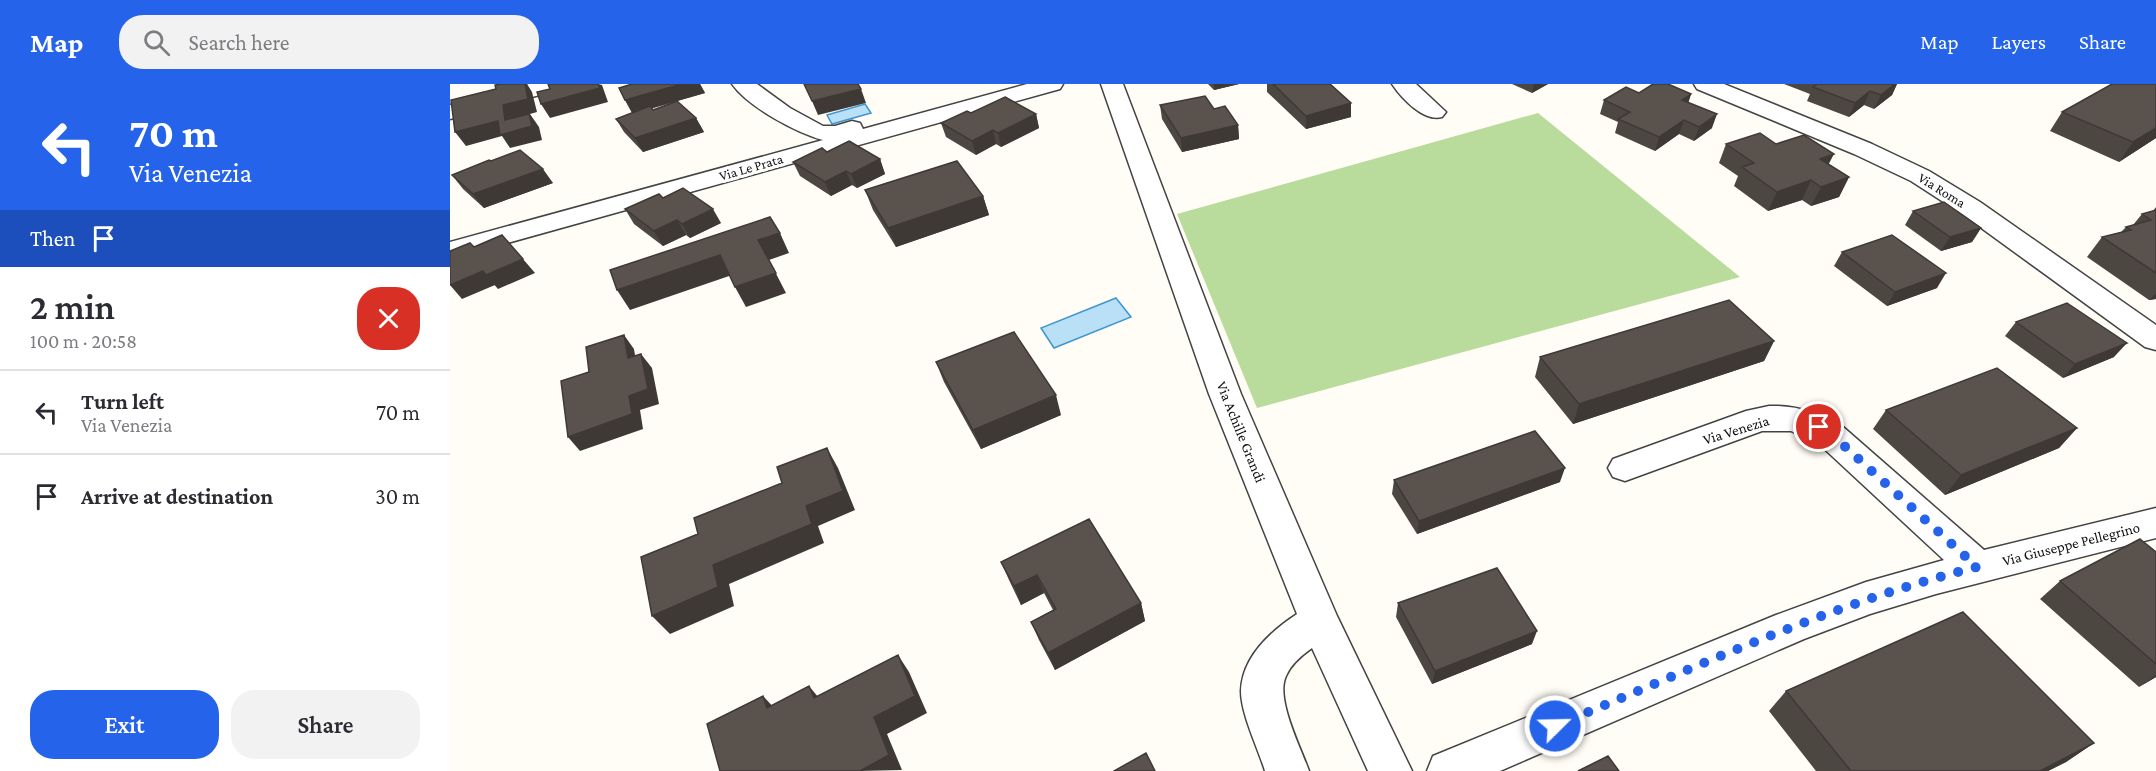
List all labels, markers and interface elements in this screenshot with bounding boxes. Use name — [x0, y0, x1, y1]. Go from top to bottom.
search box — [119, 15, 539, 69]
icon: search — [140, 26, 173, 59]
text: Map — [30, 27, 83, 58]
text: Search here — [188, 30, 289, 55]
text: Map — [1920, 30, 1959, 54]
text: Layers — [1992, 30, 2046, 54]
text: Share — [2079, 30, 2126, 54]
icon: left — [30, 108, 108, 186]
text: 70 m — [129, 109, 218, 156]
street label: Via Le Prata — [717, 150, 785, 184]
text: Via Venezia — [129, 158, 252, 188]
street label: Via Roma — [1915, 169, 1969, 211]
icon: arrive — [87, 222, 120, 255]
text: Then — [30, 226, 75, 251]
text: 2 min — [30, 287, 115, 327]
button: close — [357, 287, 420, 350]
text: 100 m · 20:58 — [30, 330, 137, 352]
street label: Via Achille Grandi — [1213, 379, 1269, 485]
text: Turn left — [81, 389, 164, 414]
icon: left — [30, 396, 63, 429]
text: 70 m — [376, 400, 420, 425]
pin — [1793, 401, 1844, 452]
icon: arrive — [1802, 410, 1835, 443]
street label: Via Venezia — [1701, 412, 1771, 448]
text: Via Venezia — [81, 414, 172, 436]
icon: arrive — [30, 480, 63, 513]
text: Arrive at destination — [81, 484, 273, 509]
text: 30 m — [375, 484, 420, 509]
street label: Via Giuseppe Pellegrino — [2001, 519, 2142, 570]
button: Exit — [30, 690, 219, 759]
button: Share — [231, 690, 420, 759]
position arrow — [1523, 694, 1587, 758]

